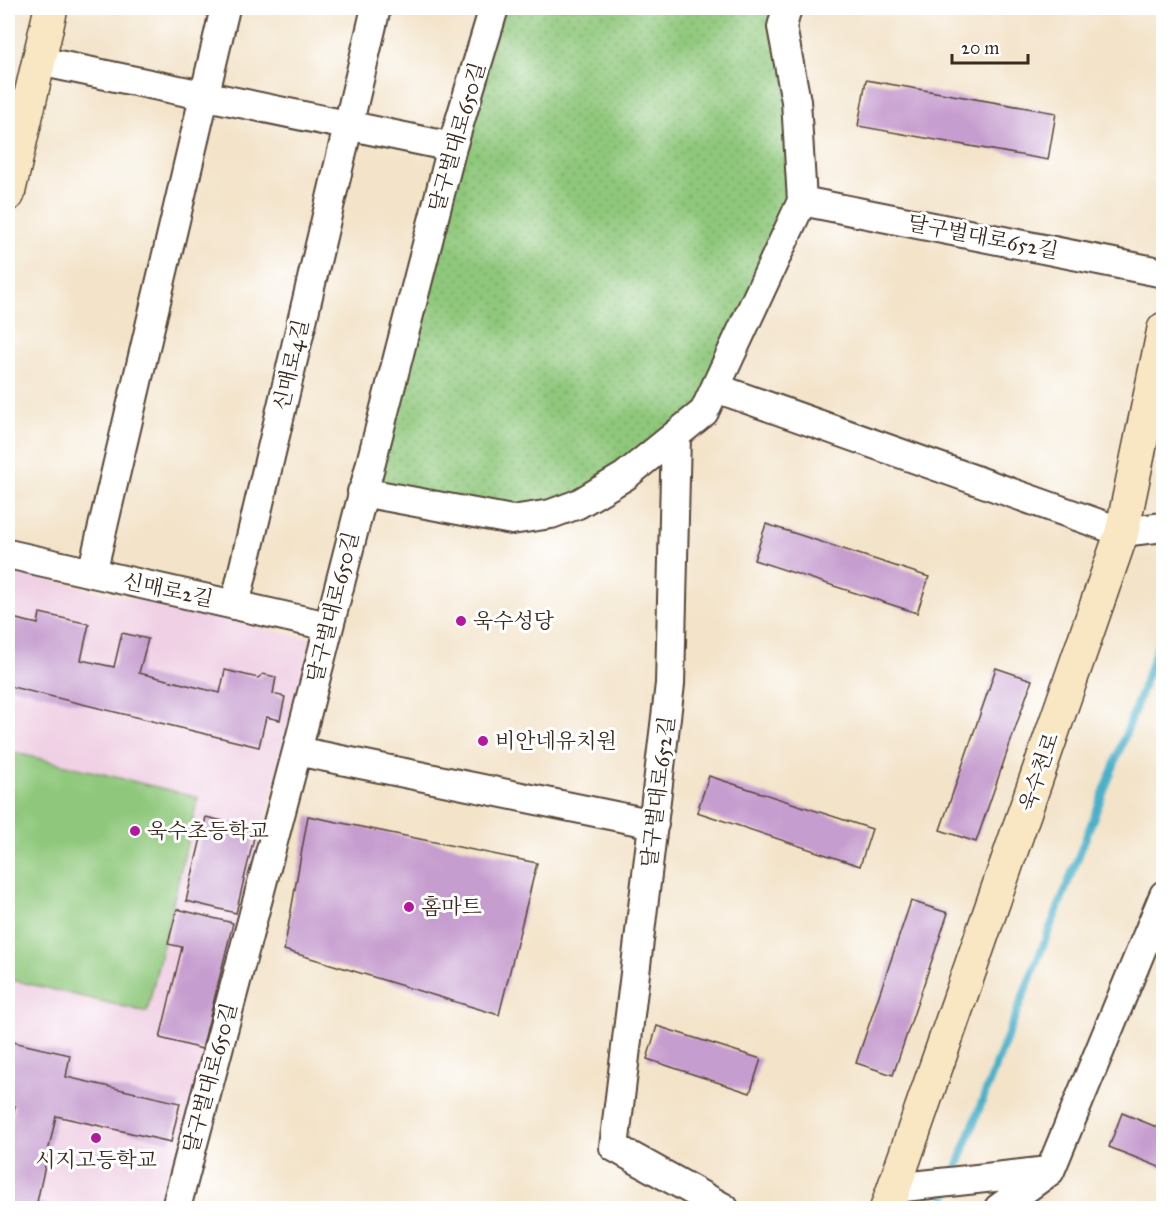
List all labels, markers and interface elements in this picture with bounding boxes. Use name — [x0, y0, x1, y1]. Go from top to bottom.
scale bar — [952, 27, 1028, 65]
text: 20 m — [961, 37, 999, 59]
street label: 달구벌대로650길 — [423, 59, 491, 215]
street label: 달구벌대로652길 — [906, 210, 1060, 264]
street label: 신매로4길 — [268, 317, 314, 413]
street label: 달구벌대로650길 — [302, 529, 364, 685]
street label: 신매로2길 — [121, 568, 215, 612]
place label: 욱수성당 — [473, 608, 555, 634]
marker: 욱수성당 — [454, 614, 468, 628]
street label: 달구벌대로652길 — [636, 715, 680, 869]
place label: 비안네유치원 — [495, 728, 617, 754]
street label: 욱수천로 — [1013, 729, 1065, 815]
marker: 비안네유치원 — [476, 734, 490, 748]
place label: 욱수초등학교 — [147, 818, 269, 844]
marker: 욱수초등학교 — [128, 824, 142, 838]
place label: 홈마트 — [421, 894, 482, 920]
marker: 홈마트 — [402, 900, 416, 914]
street label: 달구벌대로650길 — [177, 1000, 243, 1156]
marker: 시지고등학교 — [89, 1131, 103, 1145]
place label: 시지고등학교 — [35, 1147, 157, 1173]

